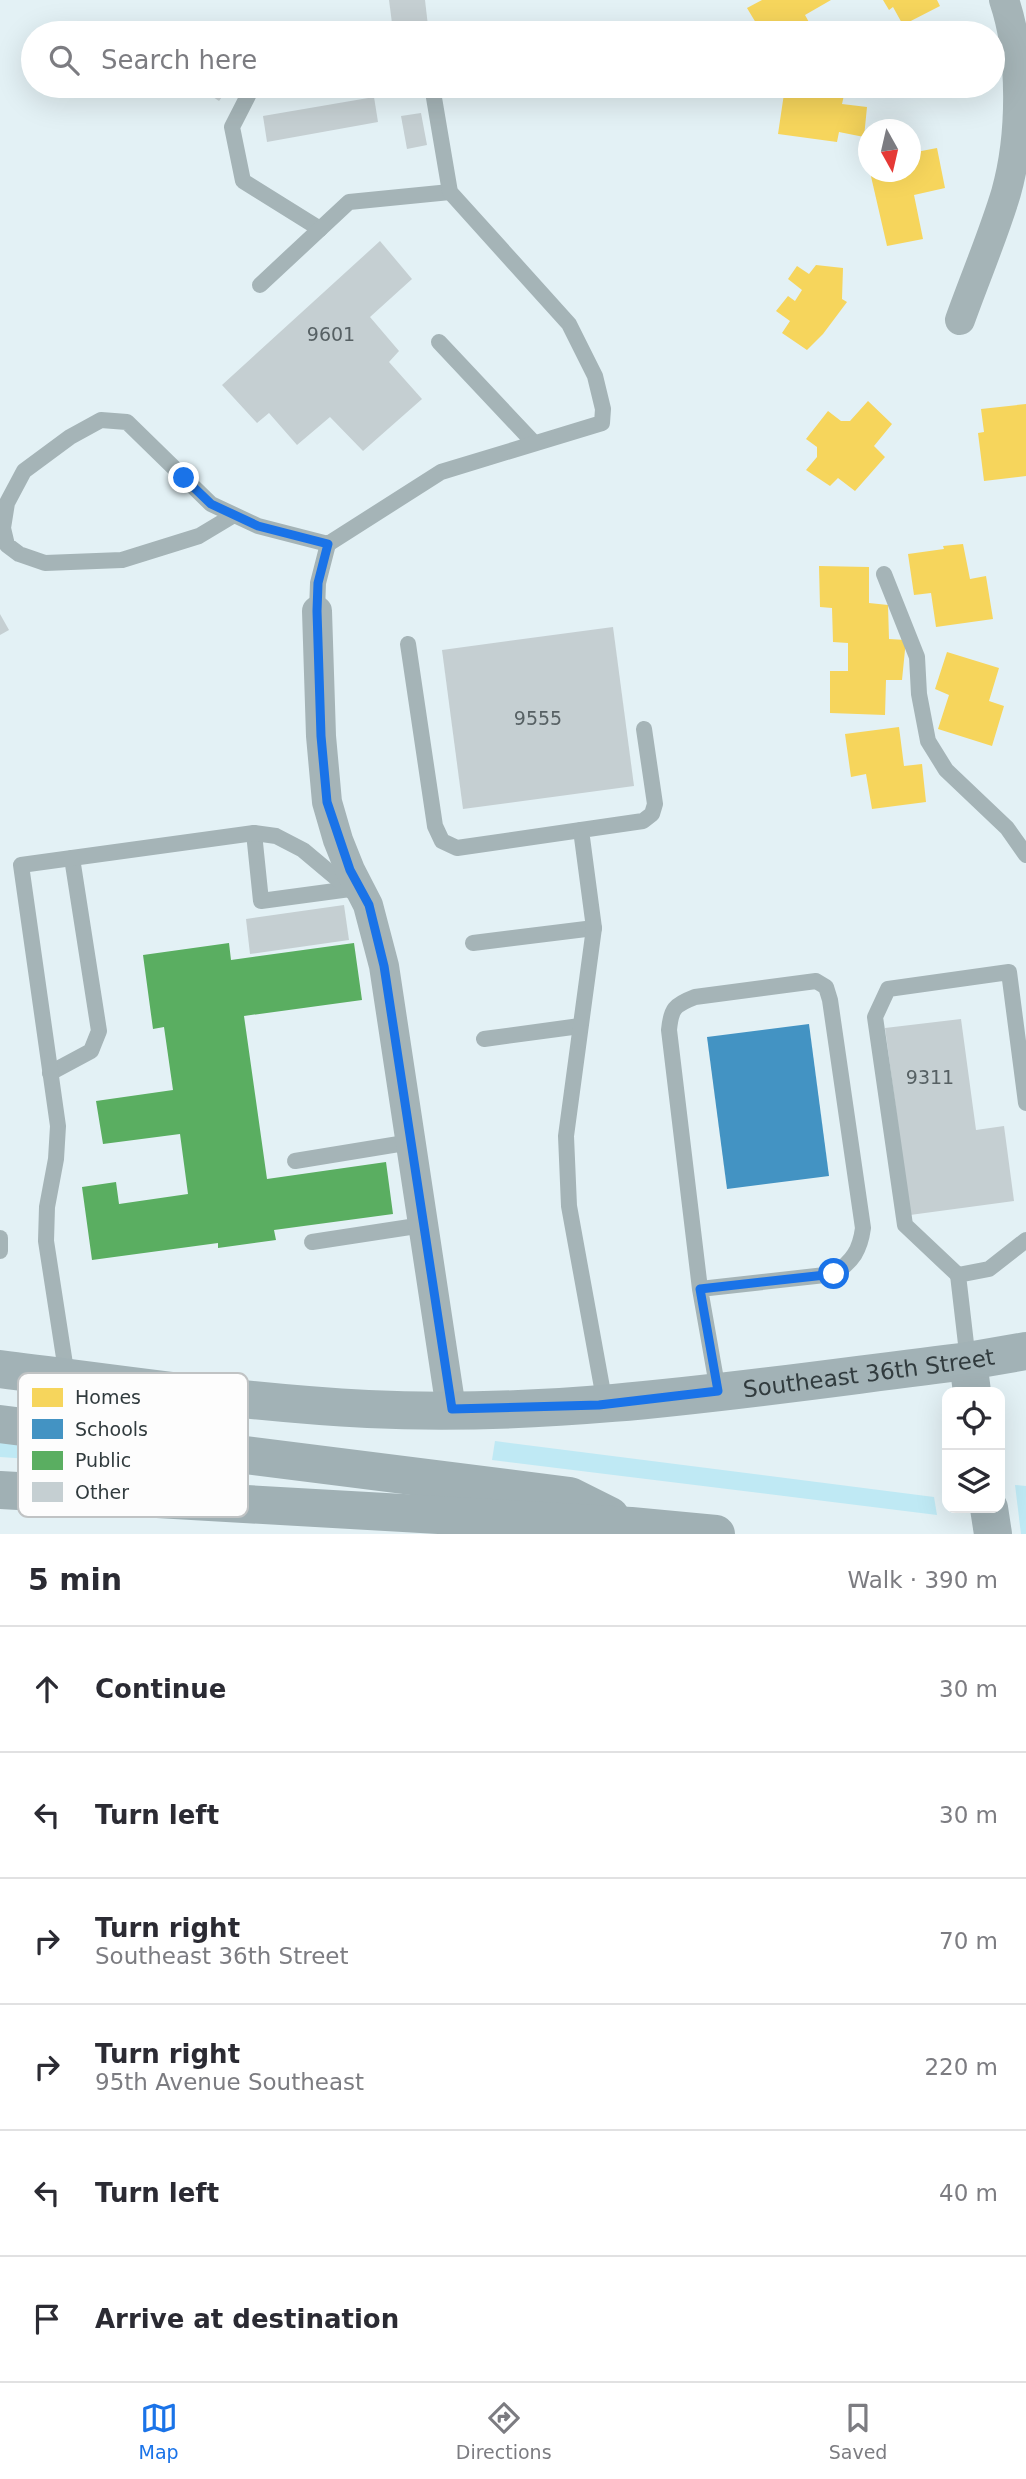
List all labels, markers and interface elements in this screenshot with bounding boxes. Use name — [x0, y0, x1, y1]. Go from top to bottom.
search box — [21, 21, 1005, 98]
icon: search — [45, 41, 83, 79]
text: Search here — [101, 45, 257, 75]
north arrow — [858, 119, 921, 182]
house number: 9601 — [307, 323, 355, 345]
route end — [168, 462, 199, 493]
house number: 9555 — [514, 707, 562, 729]
house number: 9311 — [906, 1066, 954, 1088]
route start — [818, 1258, 849, 1289]
street label: Southeast 36th Street — [741, 1344, 997, 1402]
legend — [18, 1373, 248, 1517]
text: Homes — [75, 1386, 141, 1408]
map controls — [942, 1387, 1005, 1513]
button: locate — [942, 1387, 1005, 1450]
text: Schools — [75, 1418, 148, 1440]
text: Public — [75, 1449, 131, 1471]
button: layers — [942, 1450, 1005, 1513]
text: Other — [75, 1481, 129, 1503]
text: 5 min — [28, 1562, 122, 1597]
text: Walk · 390 m — [847, 1567, 998, 1593]
icon: ahead — [28, 1670, 66, 1708]
text: Continue — [95, 1674, 226, 1704]
text: 30 m — [939, 1676, 998, 1702]
icon: left — [28, 1796, 66, 1834]
text: Turn left — [95, 1800, 219, 1830]
text: 30 m — [939, 1802, 998, 1828]
text: Turn right — [95, 1913, 240, 1943]
icon: right — [28, 1922, 66, 1960]
text: 70 m — [939, 1928, 998, 1954]
text: Southeast 36th Street — [95, 1943, 348, 1969]
text: Turn right — [95, 2039, 240, 2069]
icon: right — [28, 2048, 66, 2086]
text: 220 m — [924, 2054, 998, 2080]
text: 95th Avenue Southeast — [95, 2069, 364, 2095]
icon: left — [28, 2174, 66, 2212]
text: Turn left — [95, 2178, 219, 2208]
text: 40 m — [939, 2180, 998, 2206]
icon: arrive — [28, 2300, 66, 2338]
text: Arrive at destination — [95, 2304, 399, 2334]
tab: Map — [139, 2399, 179, 2463]
tab: Directions — [456, 2399, 552, 2463]
tab: Saved — [829, 2399, 887, 2463]

